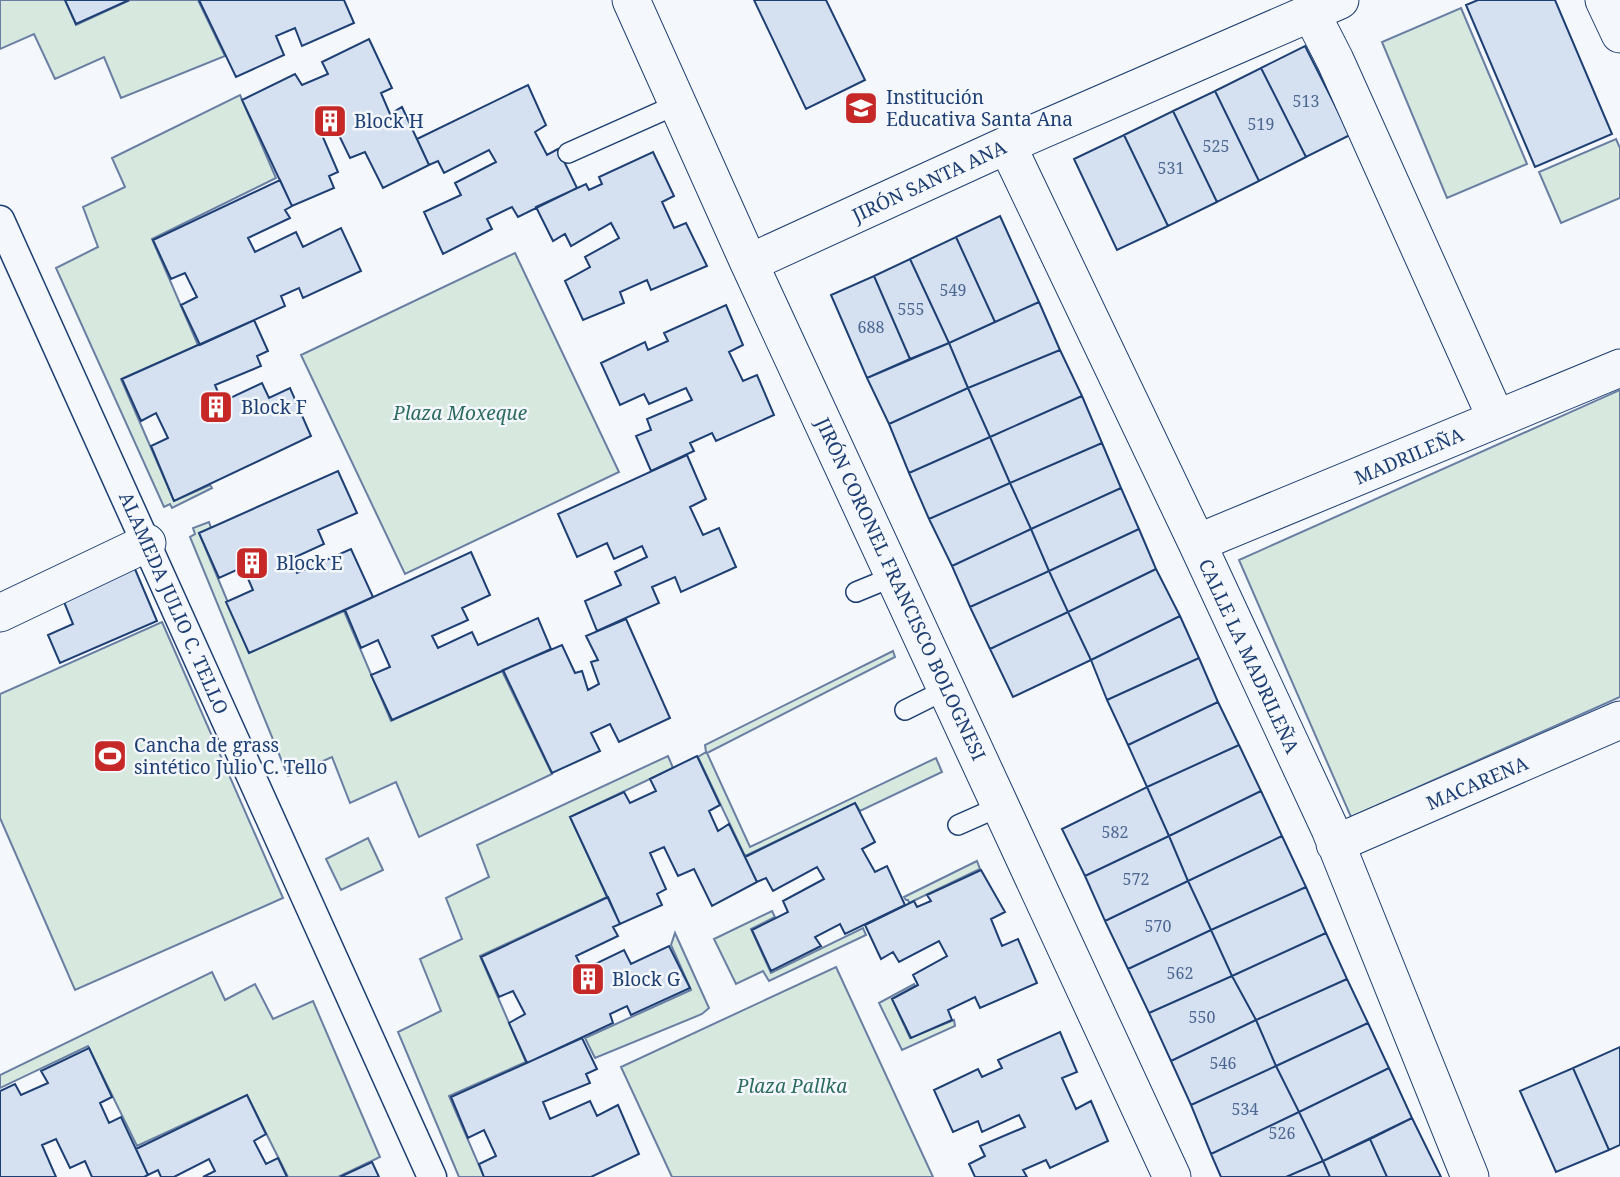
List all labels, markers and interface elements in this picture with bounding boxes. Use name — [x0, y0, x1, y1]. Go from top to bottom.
place label: Institución Educativa Santa Ana — [886, 84, 1073, 132]
school or university icon: Institución Educativa Santa Ana — [842, 89, 880, 127]
house number: 513 — [1293, 90, 1319, 112]
building icon: Block H — [311, 102, 349, 140]
place label: Block H — [354, 108, 424, 134]
house number: 519 — [1248, 113, 1274, 135]
street label: JIRÓN SANTA ANA — [847, 134, 1011, 229]
house number: 525 — [1203, 135, 1229, 157]
house number: 531 — [1158, 157, 1184, 179]
house number: 549 — [940, 279, 966, 301]
house number: 555 — [898, 298, 924, 320]
house number: 688 — [858, 316, 884, 338]
building icon: Block F — [197, 388, 235, 426]
place label: Block F — [241, 394, 307, 420]
park label: Plaza Moxeque — [392, 400, 527, 426]
street label: JIRÓN CORONEL FRANCISCO BOLOGNESI — [809, 413, 992, 765]
street label: MADRILEÑA — [1351, 421, 1468, 491]
street label: ALAMEDA JULIO C. TELLO — [113, 488, 235, 718]
building icon: Block E — [233, 544, 271, 582]
place label: Block E — [276, 550, 343, 576]
street label: CALLE LA MADRILEÑA — [1192, 555, 1306, 758]
place label: Cancha de grass sintético Julio C. Tello — [134, 732, 327, 780]
sports icon: Cancha de grass sintético Julio C. Tello — [91, 737, 129, 775]
street label: MACARENA — [1422, 750, 1532, 816]
house number: 582 — [1102, 821, 1128, 843]
house number: 572 — [1123, 868, 1149, 890]
house number: 570 — [1145, 915, 1171, 937]
building icon: Block G — [569, 960, 607, 998]
house number: 562 — [1167, 962, 1193, 984]
place label: Block G — [612, 966, 681, 992]
house number: 550 — [1189, 1006, 1215, 1028]
house number: 546 — [1210, 1052, 1236, 1074]
park label: Plaza Pallka — [736, 1073, 847, 1099]
house number: 534 — [1232, 1098, 1258, 1120]
house number: 526 — [1269, 1122, 1295, 1144]

